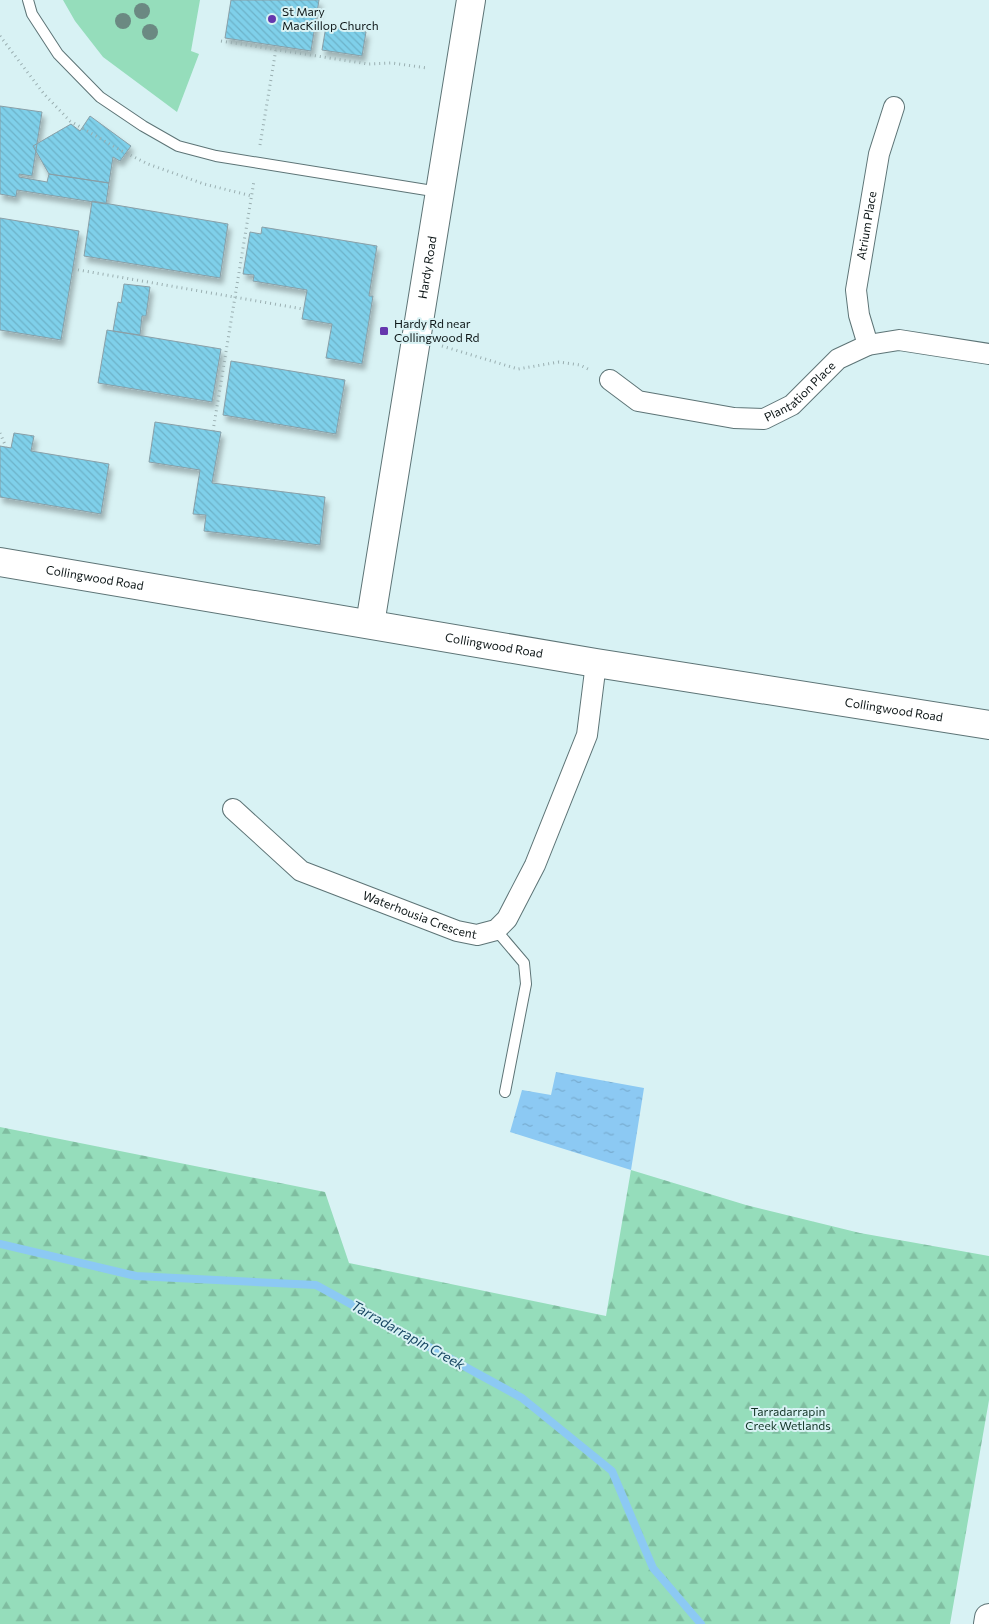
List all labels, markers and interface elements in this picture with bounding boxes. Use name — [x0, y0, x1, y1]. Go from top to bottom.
place label: St Mary MacKillop Church — [282, 4, 379, 32]
marker: St Mary MacKillop Church — [266, 13, 278, 25]
street label: Atrium Place — [853, 190, 879, 261]
street label: Hardy Road — [415, 235, 439, 300]
place label: Hardy Rd near Collingwood Rd — [394, 316, 480, 344]
marker: Hardy Rd near Collingwood Rd — [378, 325, 390, 337]
street label: Plantation Place — [762, 358, 838, 424]
street label: Collingwood Road — [45, 562, 145, 592]
street label: Collingwood Road — [444, 630, 544, 660]
street label: Collingwood Road — [844, 694, 944, 724]
street label: Waterhousia Crescent — [361, 887, 478, 941]
water label: Tarradarrapin Creek — [349, 1296, 468, 1373]
park label: Tarradarrapin Creek Wetlands — [745, 1404, 831, 1432]

